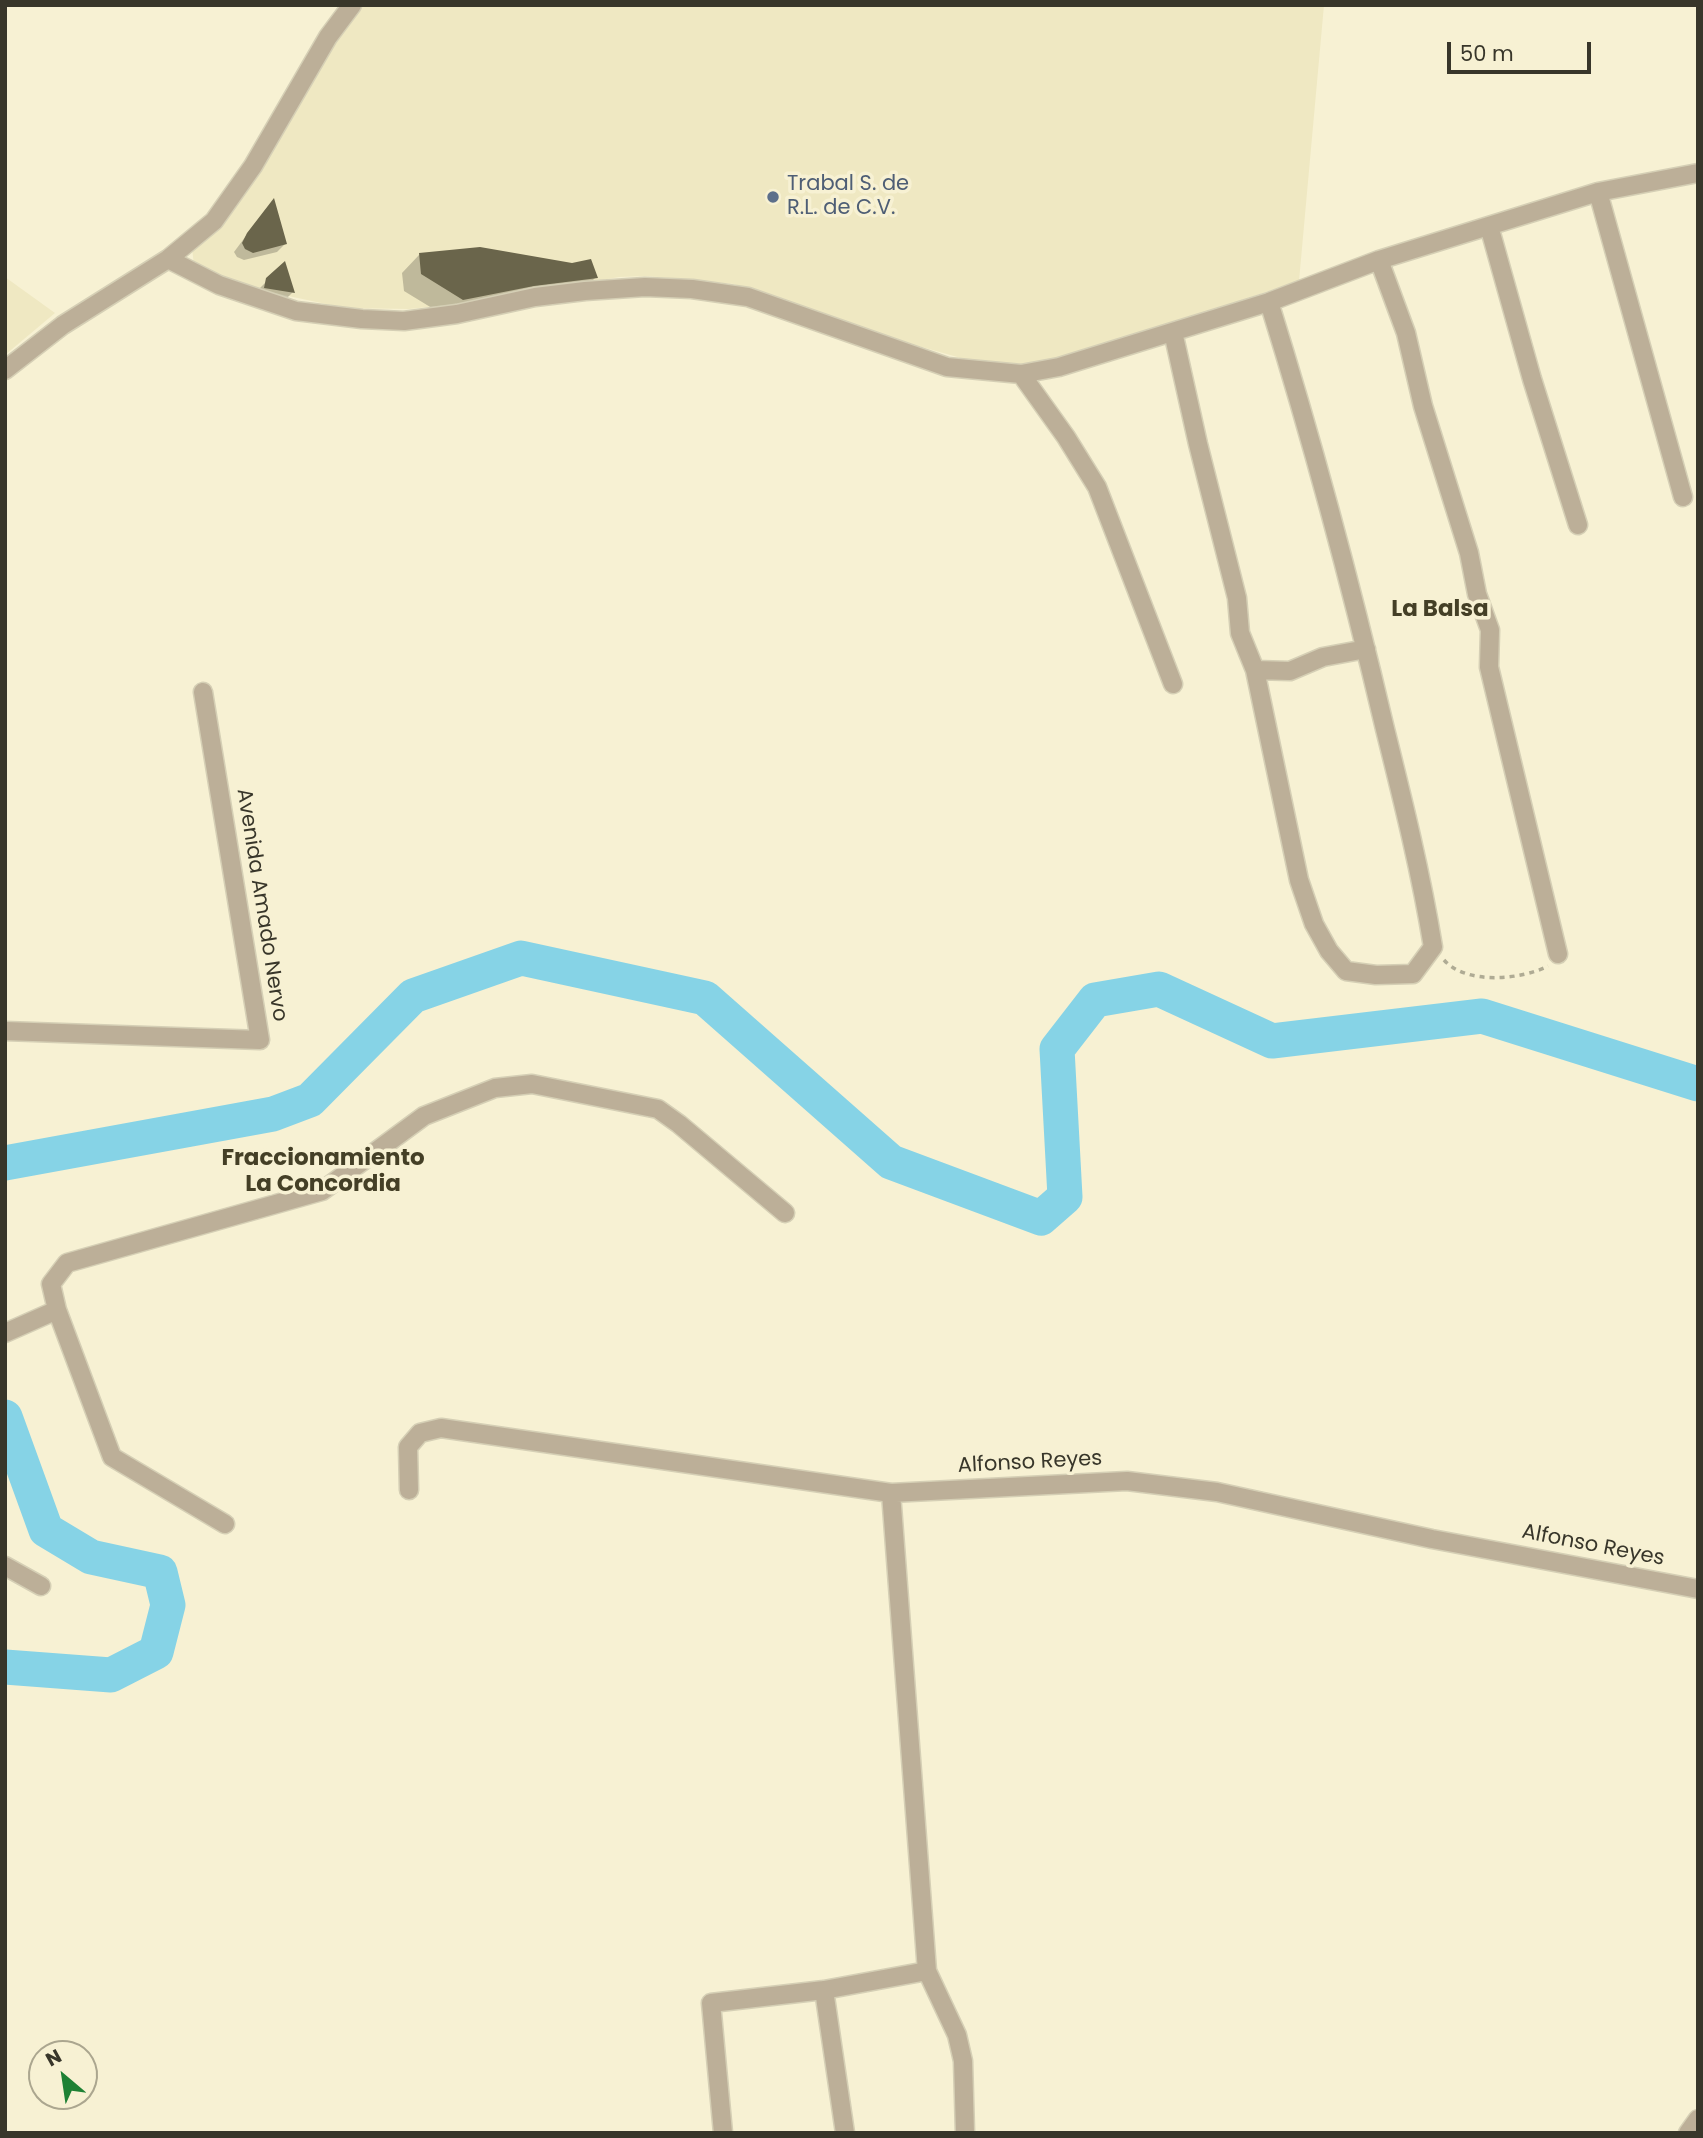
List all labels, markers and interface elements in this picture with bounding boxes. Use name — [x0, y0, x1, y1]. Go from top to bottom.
scale bar — [1451, 28, 1594, 72]
text: 50 m — [1460, 39, 1514, 68]
place label: Trabal S. de R.L. de C.V. — [787, 172, 909, 222]
marker: Trabal S. de R.L. de C.V. — [765, 189, 781, 205]
district label: La Balsa — [1391, 596, 1489, 624]
street label: Avenida Amado Nervo — [230, 787, 292, 1023]
district label: Fraccionamiento La Concordia — [221, 1145, 425, 1199]
street label: Alfonso Reyes — [957, 1447, 1103, 1479]
street label: Alfonso Reyes — [1520, 1520, 1666, 1572]
north arrow — [28, 2040, 98, 2110]
text: N — [41, 2043, 66, 2073]

